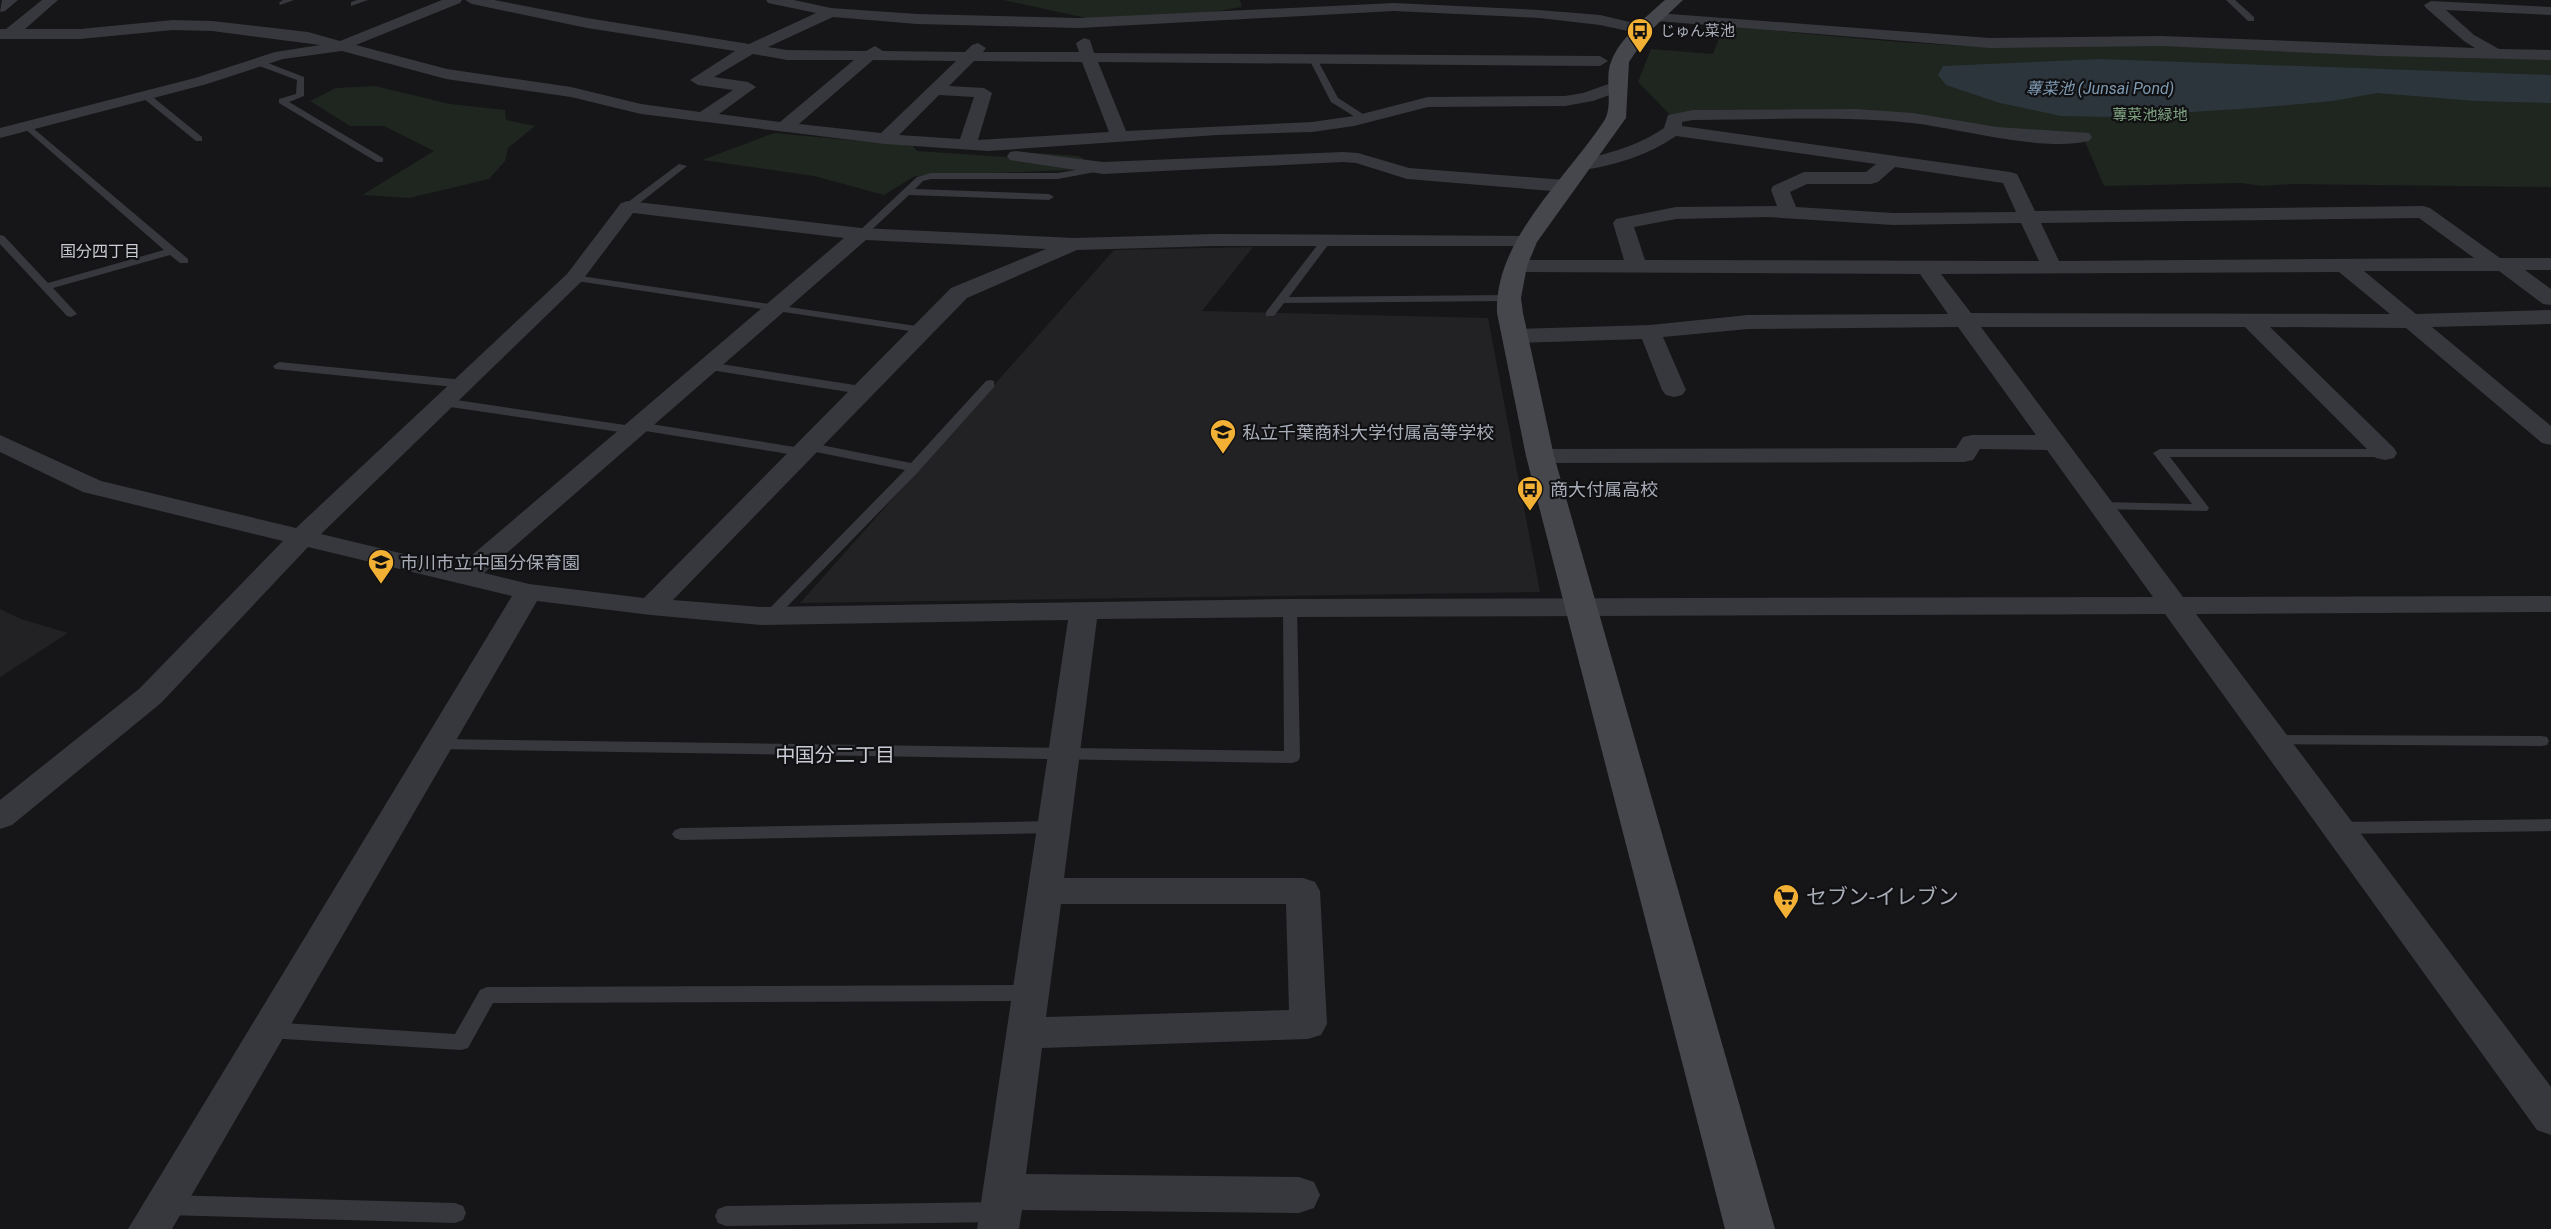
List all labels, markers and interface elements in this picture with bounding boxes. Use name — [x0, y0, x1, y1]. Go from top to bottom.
bus stop icon: じゅん菜池 — [1625, 16, 1655, 54]
place label: じゅん菜池 — [1660, 22, 1735, 40]
water label: 蓴菜池 (Junsai Pond) — [2026, 79, 2174, 98]
park label: 蓴菜池緑地 — [2112, 106, 2188, 124]
district label: 国分四丁目 — [60, 242, 140, 261]
school or university icon: 私立千葉商科大学付属高等学校 — [1208, 417, 1238, 455]
place label: 私立千葉商科大学付属高等学校 — [1242, 422, 1494, 443]
bus stop icon: 商大付属高校 — [1515, 474, 1545, 512]
place label: 商大付属高校 — [1550, 479, 1658, 500]
school or university icon: 市川市立中国分保育園 — [366, 547, 396, 585]
place label: 市川市立中国分保育園 — [400, 552, 580, 573]
district label: 中国分二丁目 — [775, 743, 895, 767]
supermarket icon: セブン-イレブン — [1771, 882, 1801, 920]
place label: セブン-イレブン — [1806, 885, 1959, 909]

